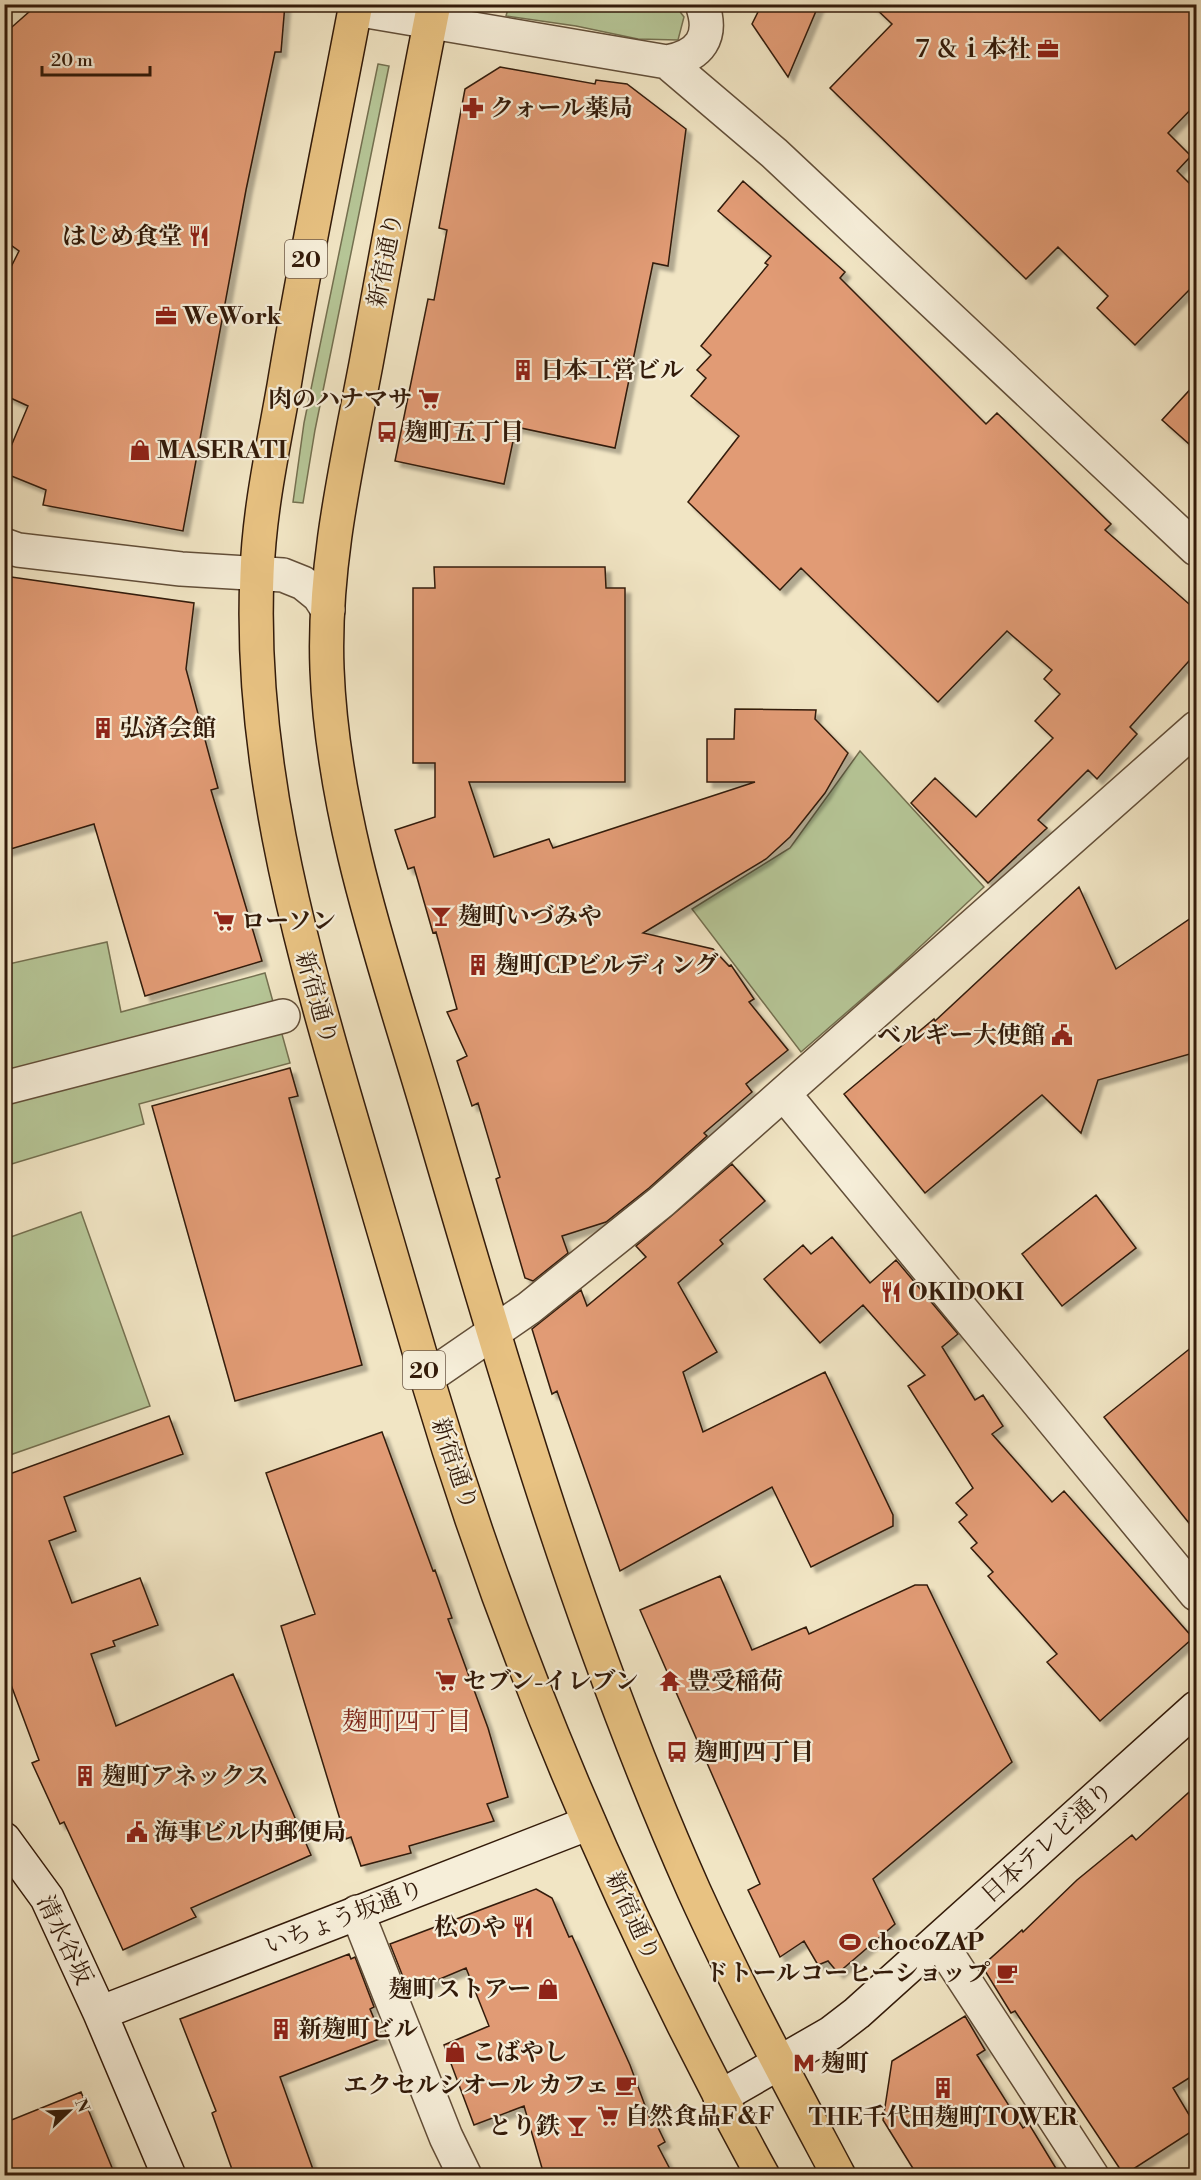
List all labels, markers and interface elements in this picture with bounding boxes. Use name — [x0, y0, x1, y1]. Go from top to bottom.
place label: ７＆ｉ本社 — [911, 35, 1031, 65]
office icon: ７＆ｉ本社 — [1036, 37, 1060, 61]
scale bar — [42, 39, 150, 77]
text: 20 m — [51, 49, 93, 72]
place label: クォール薬局 — [490, 94, 633, 124]
pharmacy icon: クォール薬局 — [461, 96, 485, 120]
street label: 新宿通り — [362, 210, 410, 310]
place label: はじめ食堂 — [62, 222, 182, 252]
restaurant icon: はじめ食堂 — [187, 224, 211, 248]
road number: 20 — [285, 240, 327, 278]
place label: WeWork — [182, 302, 283, 332]
office icon: WeWork — [154, 304, 178, 328]
place label: 日本工営ビル — [540, 356, 684, 386]
building icon: 日本工営ビル — [511, 358, 535, 382]
place label: 肉のハナマサ — [268, 385, 412, 415]
supermarket icon: 肉のハナマサ — [417, 387, 441, 411]
place label: 麹町五丁目 — [404, 418, 524, 448]
bus stop icon: 麹町五丁目 — [375, 420, 399, 444]
place label: MASERATI — [157, 436, 287, 466]
shop icon: MASERATI — [128, 438, 152, 462]
place label: 弘済会館 — [120, 714, 216, 744]
building icon: 弘済会館 — [91, 716, 115, 740]
place label: 麹町いづみや — [458, 902, 602, 932]
bar icon: 麹町いづみや — [429, 904, 453, 928]
place label: ローソン — [241, 907, 336, 937]
supermarket icon: ローソン — [212, 909, 236, 933]
street label: 新宿通り — [288, 948, 344, 1049]
place label: 麹町CPビルディング — [495, 951, 718, 981]
building icon: 麹町CPビルディング — [466, 953, 490, 977]
place label: ベルギー大使館 — [877, 1021, 1045, 1051]
public building icon: ベルギー大使館 — [1050, 1023, 1074, 1047]
place label: OKIDOKI — [908, 1278, 1024, 1308]
restaurant icon: OKIDOKI — [879, 1280, 903, 1304]
road number: 20 — [403, 1351, 445, 1389]
street label: 新宿通り — [424, 1414, 484, 1515]
place label: セブン-イレブン — [463, 1667, 639, 1697]
place label: 豊受稲荷 — [687, 1667, 783, 1697]
supermarket icon: セブン-イレブン — [434, 1669, 458, 1693]
temple icon: 豊受稲荷 — [658, 1669, 682, 1693]
district label: 麹町四丁目 — [342, 1706, 472, 1738]
place label: 麹町四丁目 — [694, 1738, 814, 1768]
bus stop icon: 麹町四丁目 — [665, 1740, 689, 1764]
place label: 麹町アネックス — [102, 1762, 269, 1792]
building icon: 麹町アネックス — [73, 1764, 97, 1788]
street label: 日本テレビ通り — [975, 1776, 1120, 1910]
place label: 海事ビル内郵便局 — [154, 1818, 346, 1848]
public building icon: 海事ビル内郵便局 — [125, 1820, 149, 1844]
street label: 新宿通り — [598, 1867, 666, 1966]
street label: いちょう坂通り — [261, 1874, 428, 1962]
street label: 清水谷坂 — [30, 1891, 99, 1990]
place label: 松のや — [434, 1913, 506, 1943]
restaurant icon: 松のや — [511, 1915, 535, 1939]
place label: chocoZAP — [867, 1928, 984, 1958]
sports icon: chocoZAP — [838, 1930, 862, 1954]
place label: ドトールコーヒーショップ — [704, 1959, 991, 1989]
cafe icon: ドトールコーヒーショップ — [995, 1961, 1019, 1985]
place label: 麹町ストアー — [388, 1975, 531, 2005]
shop icon: 麹町ストアー — [536, 1977, 560, 2001]
place label: 新麹町ビル — [298, 2015, 418, 2045]
building icon: 新麹町ビル — [269, 2017, 293, 2041]
place label: こばやし — [472, 2038, 568, 2068]
shop icon: こばやし — [443, 2040, 467, 2064]
place label: 麹町 — [821, 2049, 869, 2079]
metro station icon: 麹町 — [792, 2051, 816, 2075]
place label: エクセルシオール カフェ — [343, 2071, 609, 2101]
cafe icon: エクセルシオール カフェ — [614, 2073, 638, 2097]
building icon: THE千代田麹町TOWER — [931, 2076, 955, 2100]
north arrow — [39, 2081, 99, 2141]
text: N — [70, 2096, 94, 2116]
place label: 自然食品F&F — [625, 2102, 775, 2132]
place label: THE千代田麹町TOWER — [809, 2103, 1078, 2133]
supermarket icon: 自然食品F&F — [596, 2104, 620, 2128]
place label: とり鉄 — [488, 2112, 560, 2142]
bar icon: とり鉄 — [565, 2114, 589, 2138]

